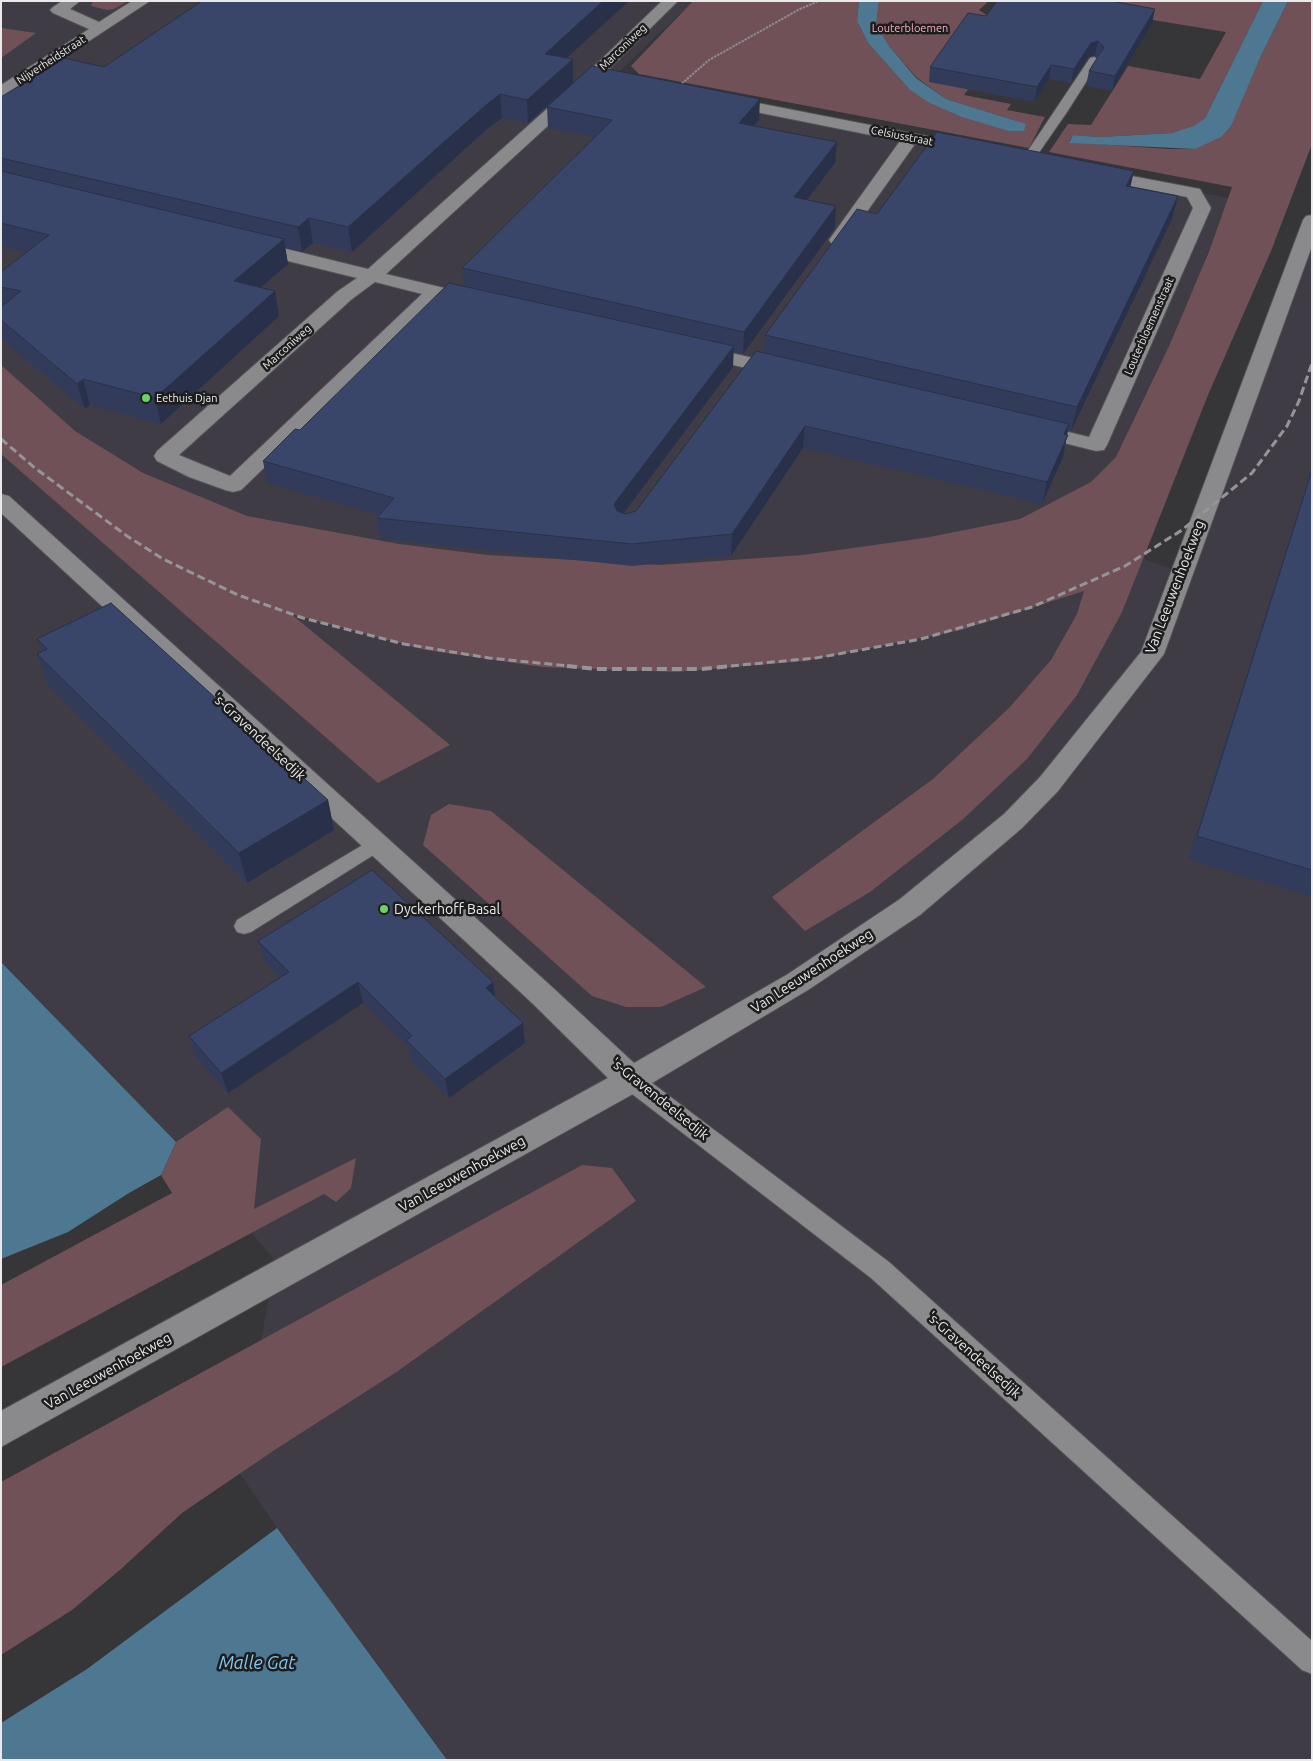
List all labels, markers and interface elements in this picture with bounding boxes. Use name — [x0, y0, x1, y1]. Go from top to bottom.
street label: Marconiweg — [597, 21, 649, 73]
park label: Louterbloemen — [872, 21, 948, 35]
street label: Nijverheidstraat — [14, 33, 88, 87]
street label: Celsiusstraat — [870, 124, 934, 148]
street label: Louterbloemenstraat — [1122, 275, 1176, 377]
street label: Marconiweg — [260, 322, 314, 372]
place label: Eethuis Djan — [156, 391, 217, 405]
marker: Eethuis Djan — [140, 392, 152, 404]
street label: Van Leeuwenhoekweg — [1142, 518, 1208, 656]
street label: 's-Gravendeelsedijk — [209, 690, 309, 784]
place label: Dyckerhoff Basal — [394, 901, 500, 917]
marker: Dyckerhoff Basal — [378, 903, 390, 915]
street label: Van Leeuwenhoekweg — [748, 925, 876, 1017]
street label: 's-Gravendeelsedijk — [608, 1054, 712, 1144]
street label: Van Leeuwenhoekweg — [396, 1132, 528, 1216]
street label: 's-Gravendeelsedijk — [923, 1308, 1025, 1402]
street label: Van Leeuwenhoekweg — [42, 1329, 174, 1413]
water label: Malle Gat — [219, 1652, 295, 1674]

